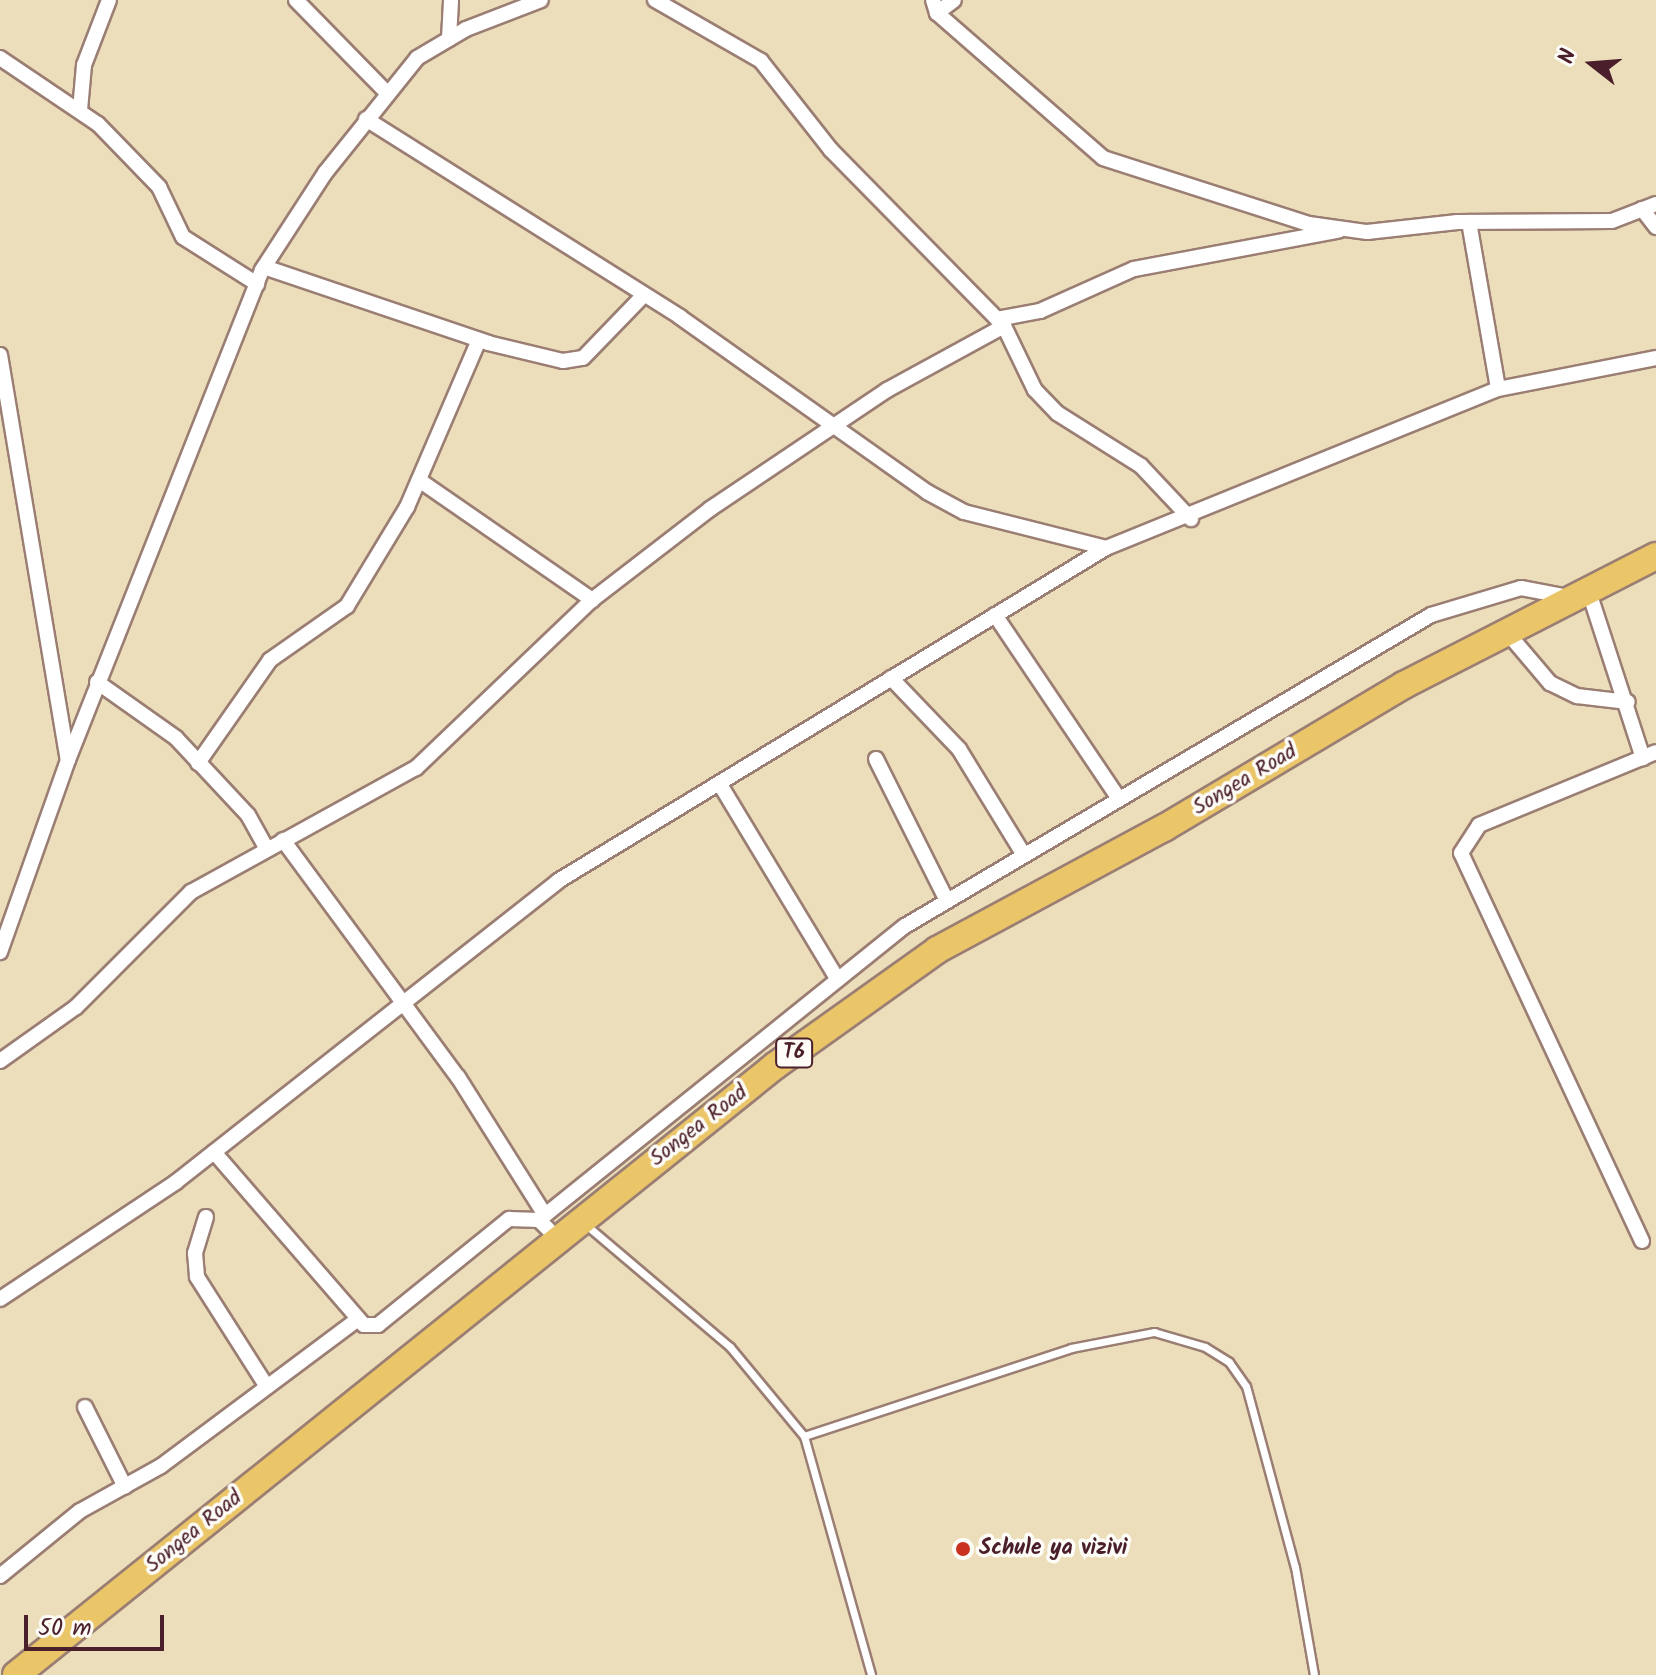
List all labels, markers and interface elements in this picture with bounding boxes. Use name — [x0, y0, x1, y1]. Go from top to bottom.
north arrow — [1552, 24, 1632, 104]
text: N — [1550, 45, 1587, 69]
street label: Songea Road — [1188, 739, 1302, 821]
road number: T6 — [774, 1037, 814, 1069]
street label: Songea Road — [645, 1080, 753, 1172]
street label: Songea Road — [140, 1485, 248, 1579]
place label: Schule ya vizivi — [979, 1536, 1127, 1562]
marker: Schule ya vizivi — [954, 1540, 972, 1558]
scale bar — [28, 1599, 168, 1649]
text: 50 m — [38, 1609, 92, 1648]

